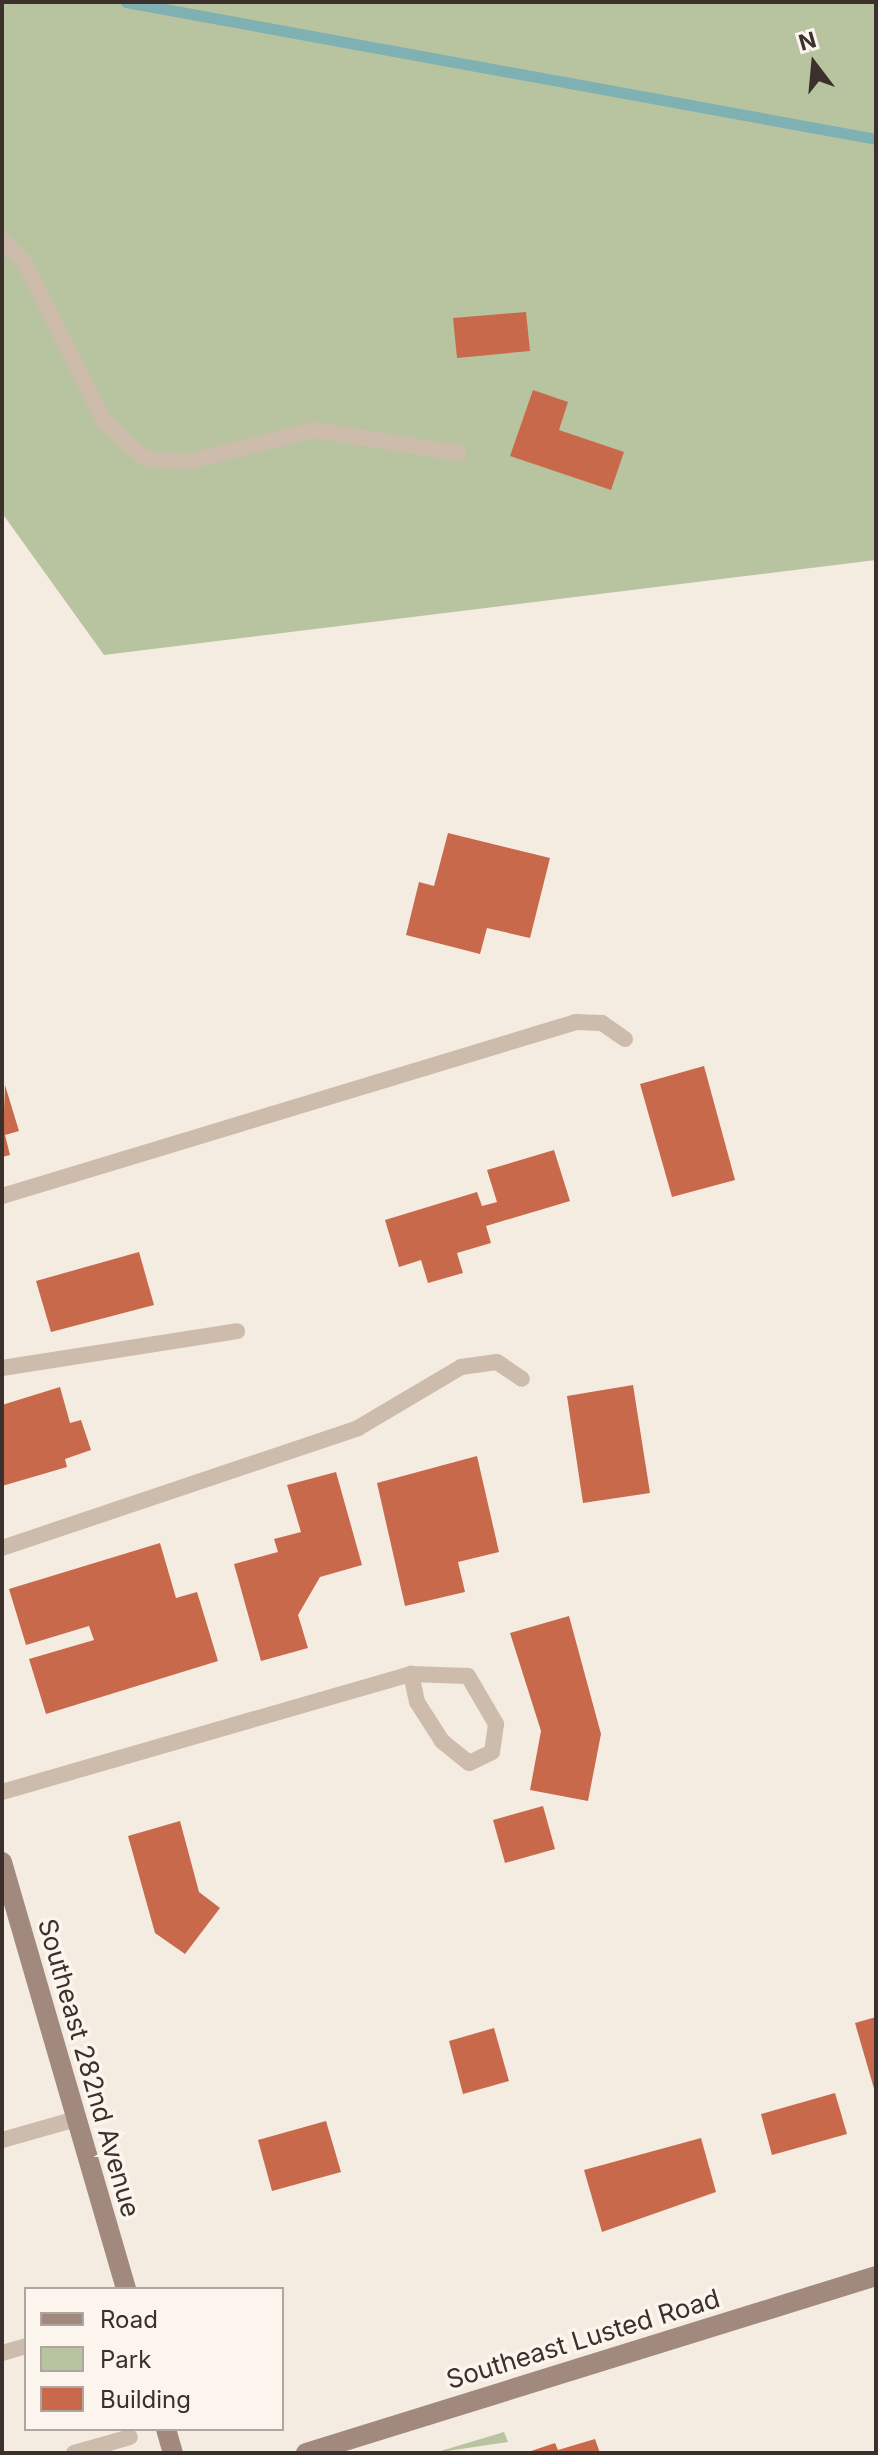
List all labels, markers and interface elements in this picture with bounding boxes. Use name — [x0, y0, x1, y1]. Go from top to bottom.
north arrow — [774, 24, 854, 104]
text: N — [796, 26, 819, 56]
street label: Southeast 282nd Avenue — [31, 1915, 147, 2221]
street label: Southeast Lusted Road — [443, 2283, 723, 2395]
legend — [24, 2287, 284, 2431]
text: Road — [100, 2305, 158, 2334]
text: Park — [100, 2345, 151, 2374]
text: Building — [100, 2385, 191, 2414]

